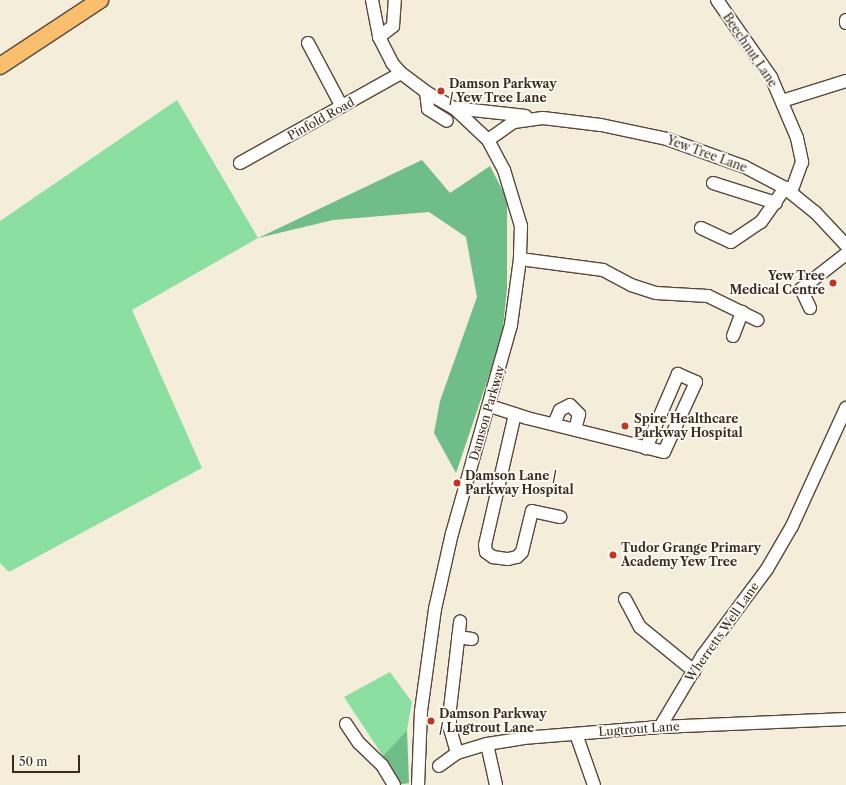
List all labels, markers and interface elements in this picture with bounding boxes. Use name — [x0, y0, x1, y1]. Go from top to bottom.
street label: Beechnut Lane — [720, 10, 780, 90]
place label: Damson Parkway / Yew Tree Lane — [449, 77, 557, 105]
marker: Damson Parkway / Yew Tree Lane — [436, 86, 446, 96]
street label: Pinfold Road — [285, 95, 357, 143]
street label: Yew Tree Lane — [665, 133, 749, 175]
place label: Yew Tree Medical Centre — [730, 269, 825, 297]
marker: Yew Tree Medical Centre — [828, 278, 838, 288]
street label: Damson Parkway — [466, 364, 508, 462]
place label: Spire Healthcare Parkway Hospital — [634, 412, 743, 440]
marker: Spire Healthcare Parkway Hospital — [619, 420, 631, 432]
place label: Damson Lane / Parkway Hospital — [465, 469, 574, 497]
marker: Damson Lane / Parkway Hospital — [452, 478, 462, 488]
place label: Tudor Grange Primary Academy Yew Tree — [621, 541, 761, 569]
marker: Tudor Grange Primary Academy Yew Tree — [608, 550, 618, 560]
street label: Wherretts Well Lane — [682, 579, 762, 685]
place label: Damson Parkway / Lugtrout Lane — [439, 707, 547, 735]
marker: Damson Parkway / Lugtrout Lane — [426, 716, 436, 726]
street label: Lugtrout Lane — [598, 719, 680, 739]
scale bar — [14, 747, 82, 773]
text: 50 m — [19, 754, 48, 769]

